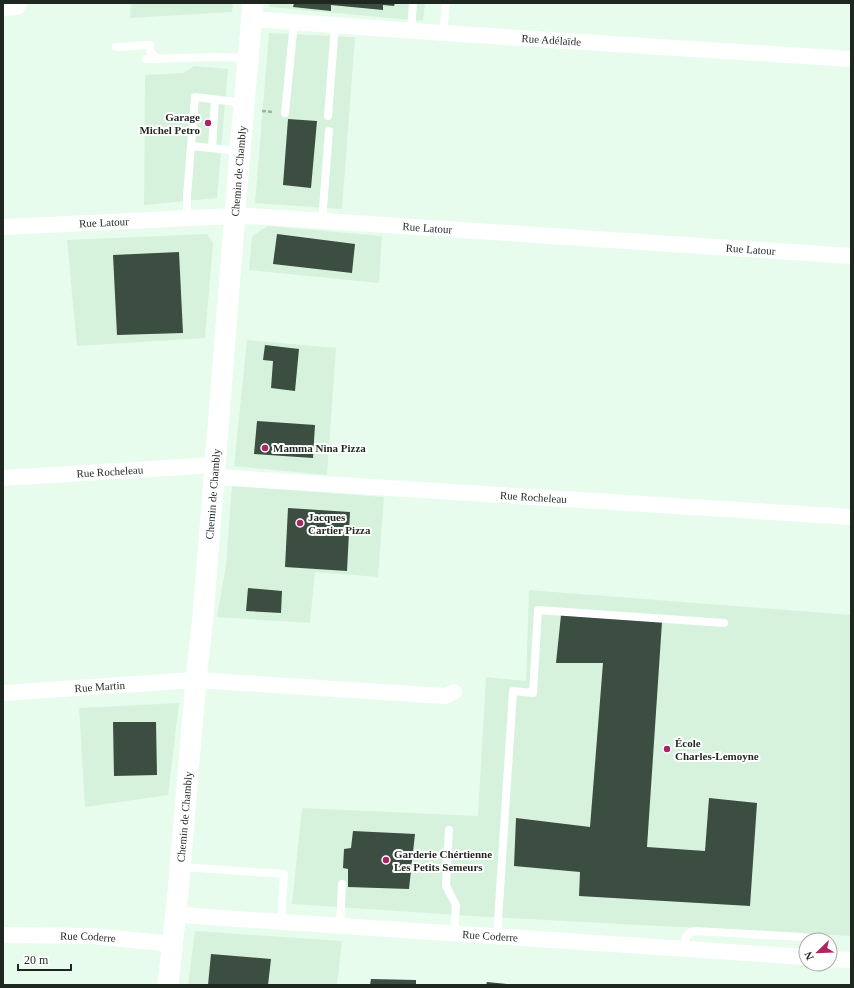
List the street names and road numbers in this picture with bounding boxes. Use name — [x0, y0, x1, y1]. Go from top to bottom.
street label: Rue Adélaïde — [521, 32, 582, 48]
street label: Chemin de Chambly — [229, 125, 248, 217]
street label: Rue Latour — [79, 215, 129, 229]
street label: Rue Latour — [402, 220, 453, 235]
street label: Rue Latour — [725, 242, 776, 257]
street label: Chemin de Chambly — [203, 448, 222, 540]
street label: Rue Rocheleau — [76, 463, 144, 480]
street label: Rue Rocheleau — [500, 489, 568, 505]
street label: Rue Martin — [74, 679, 126, 694]
street label: Chemin de Chambly — [175, 770, 194, 863]
street label: Rue Coderre — [462, 928, 519, 944]
street label: Rue Coderre — [60, 930, 117, 944]

